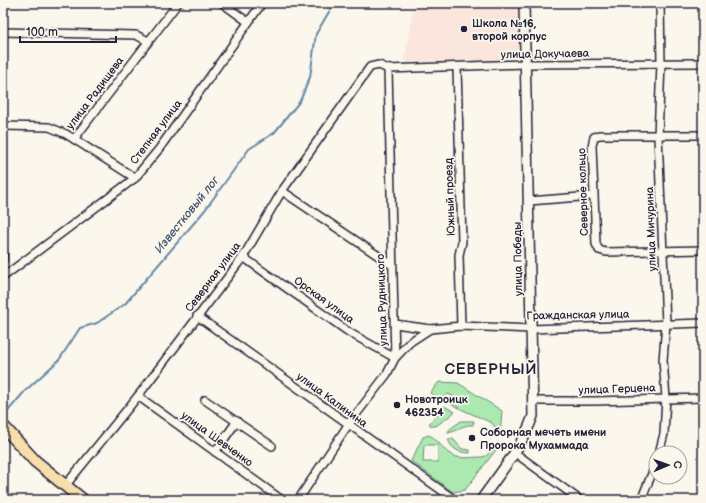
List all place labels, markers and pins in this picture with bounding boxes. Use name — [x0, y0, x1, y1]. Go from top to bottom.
place label: Школа №16, второй корпус — [472, 17, 547, 43]
marker: Школа №16, второй корпус — [459, 24, 469, 34]
place label: Новотроицк 462354 — [405, 393, 468, 419]
marker: Новотроицк 462354 — [392, 400, 402, 410]
place label: Соборная мечеть имени Пророка Мухаммада — [480, 426, 606, 452]
marker: Соборная мечеть имени Пророка Мухаммада — [467, 433, 477, 443]

